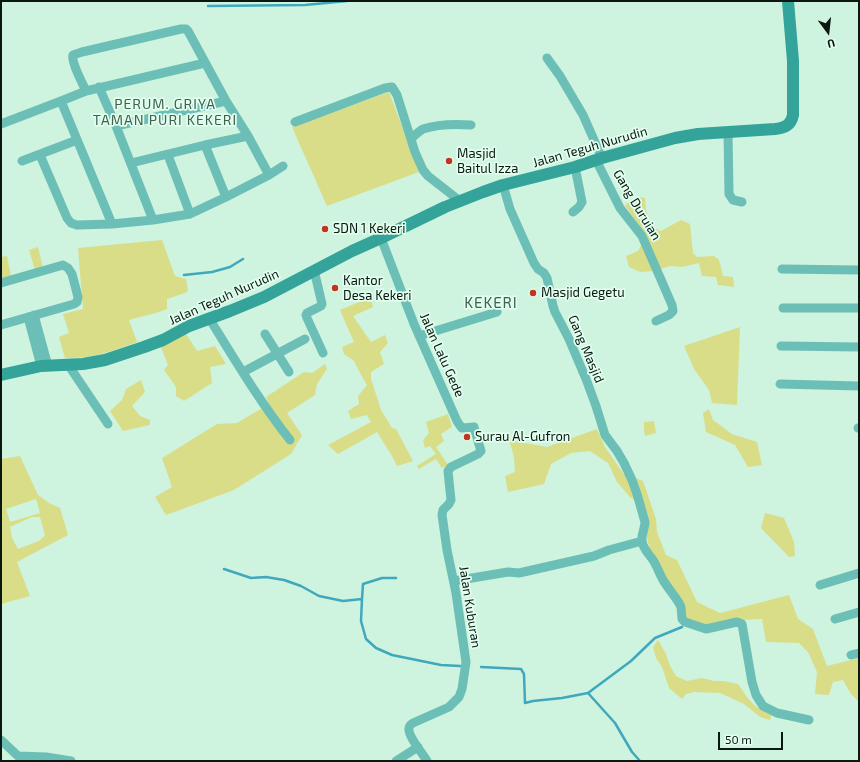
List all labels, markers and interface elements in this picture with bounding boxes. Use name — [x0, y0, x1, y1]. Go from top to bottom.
north arrow — [808, 12, 848, 52]
text: U — [826, 37, 837, 51]
district label: PERUM. GRIYA TAMAN PURI KEKERI — [93, 96, 237, 128]
street label: Jalan Teguh Nurudin — [531, 123, 649, 171]
place label: Masjid Baitul Izza — [457, 146, 518, 177]
marker: Masjid Baitul Izza — [444, 156, 454, 166]
street label: Gang Duruian — [610, 167, 664, 243]
place label: SDN 1 Kekeri — [333, 221, 405, 237]
marker: SDN 1 Kekeri — [320, 224, 330, 234]
street label: Jalan Teguh Nurudin — [167, 266, 281, 328]
place label: Kantor Desa Kekeri — [343, 273, 412, 304]
marker: Kantor Desa Kekeri — [330, 283, 340, 293]
place label: Masjid Gegetu — [541, 285, 625, 301]
marker: Masjid Gegetu — [528, 288, 538, 298]
district label: KEKERI — [464, 294, 518, 312]
street label: Jalan Lalu Gede — [416, 310, 468, 400]
street label: Gang Masjid — [565, 313, 607, 385]
place label: Surau Al-Gufron — [475, 429, 570, 445]
marker: Surau Al-Gufron — [462, 432, 472, 442]
street label: Jalan Kuburan — [456, 565, 484, 649]
scale bar — [720, 724, 785, 750]
text: 50 m — [725, 732, 752, 746]

